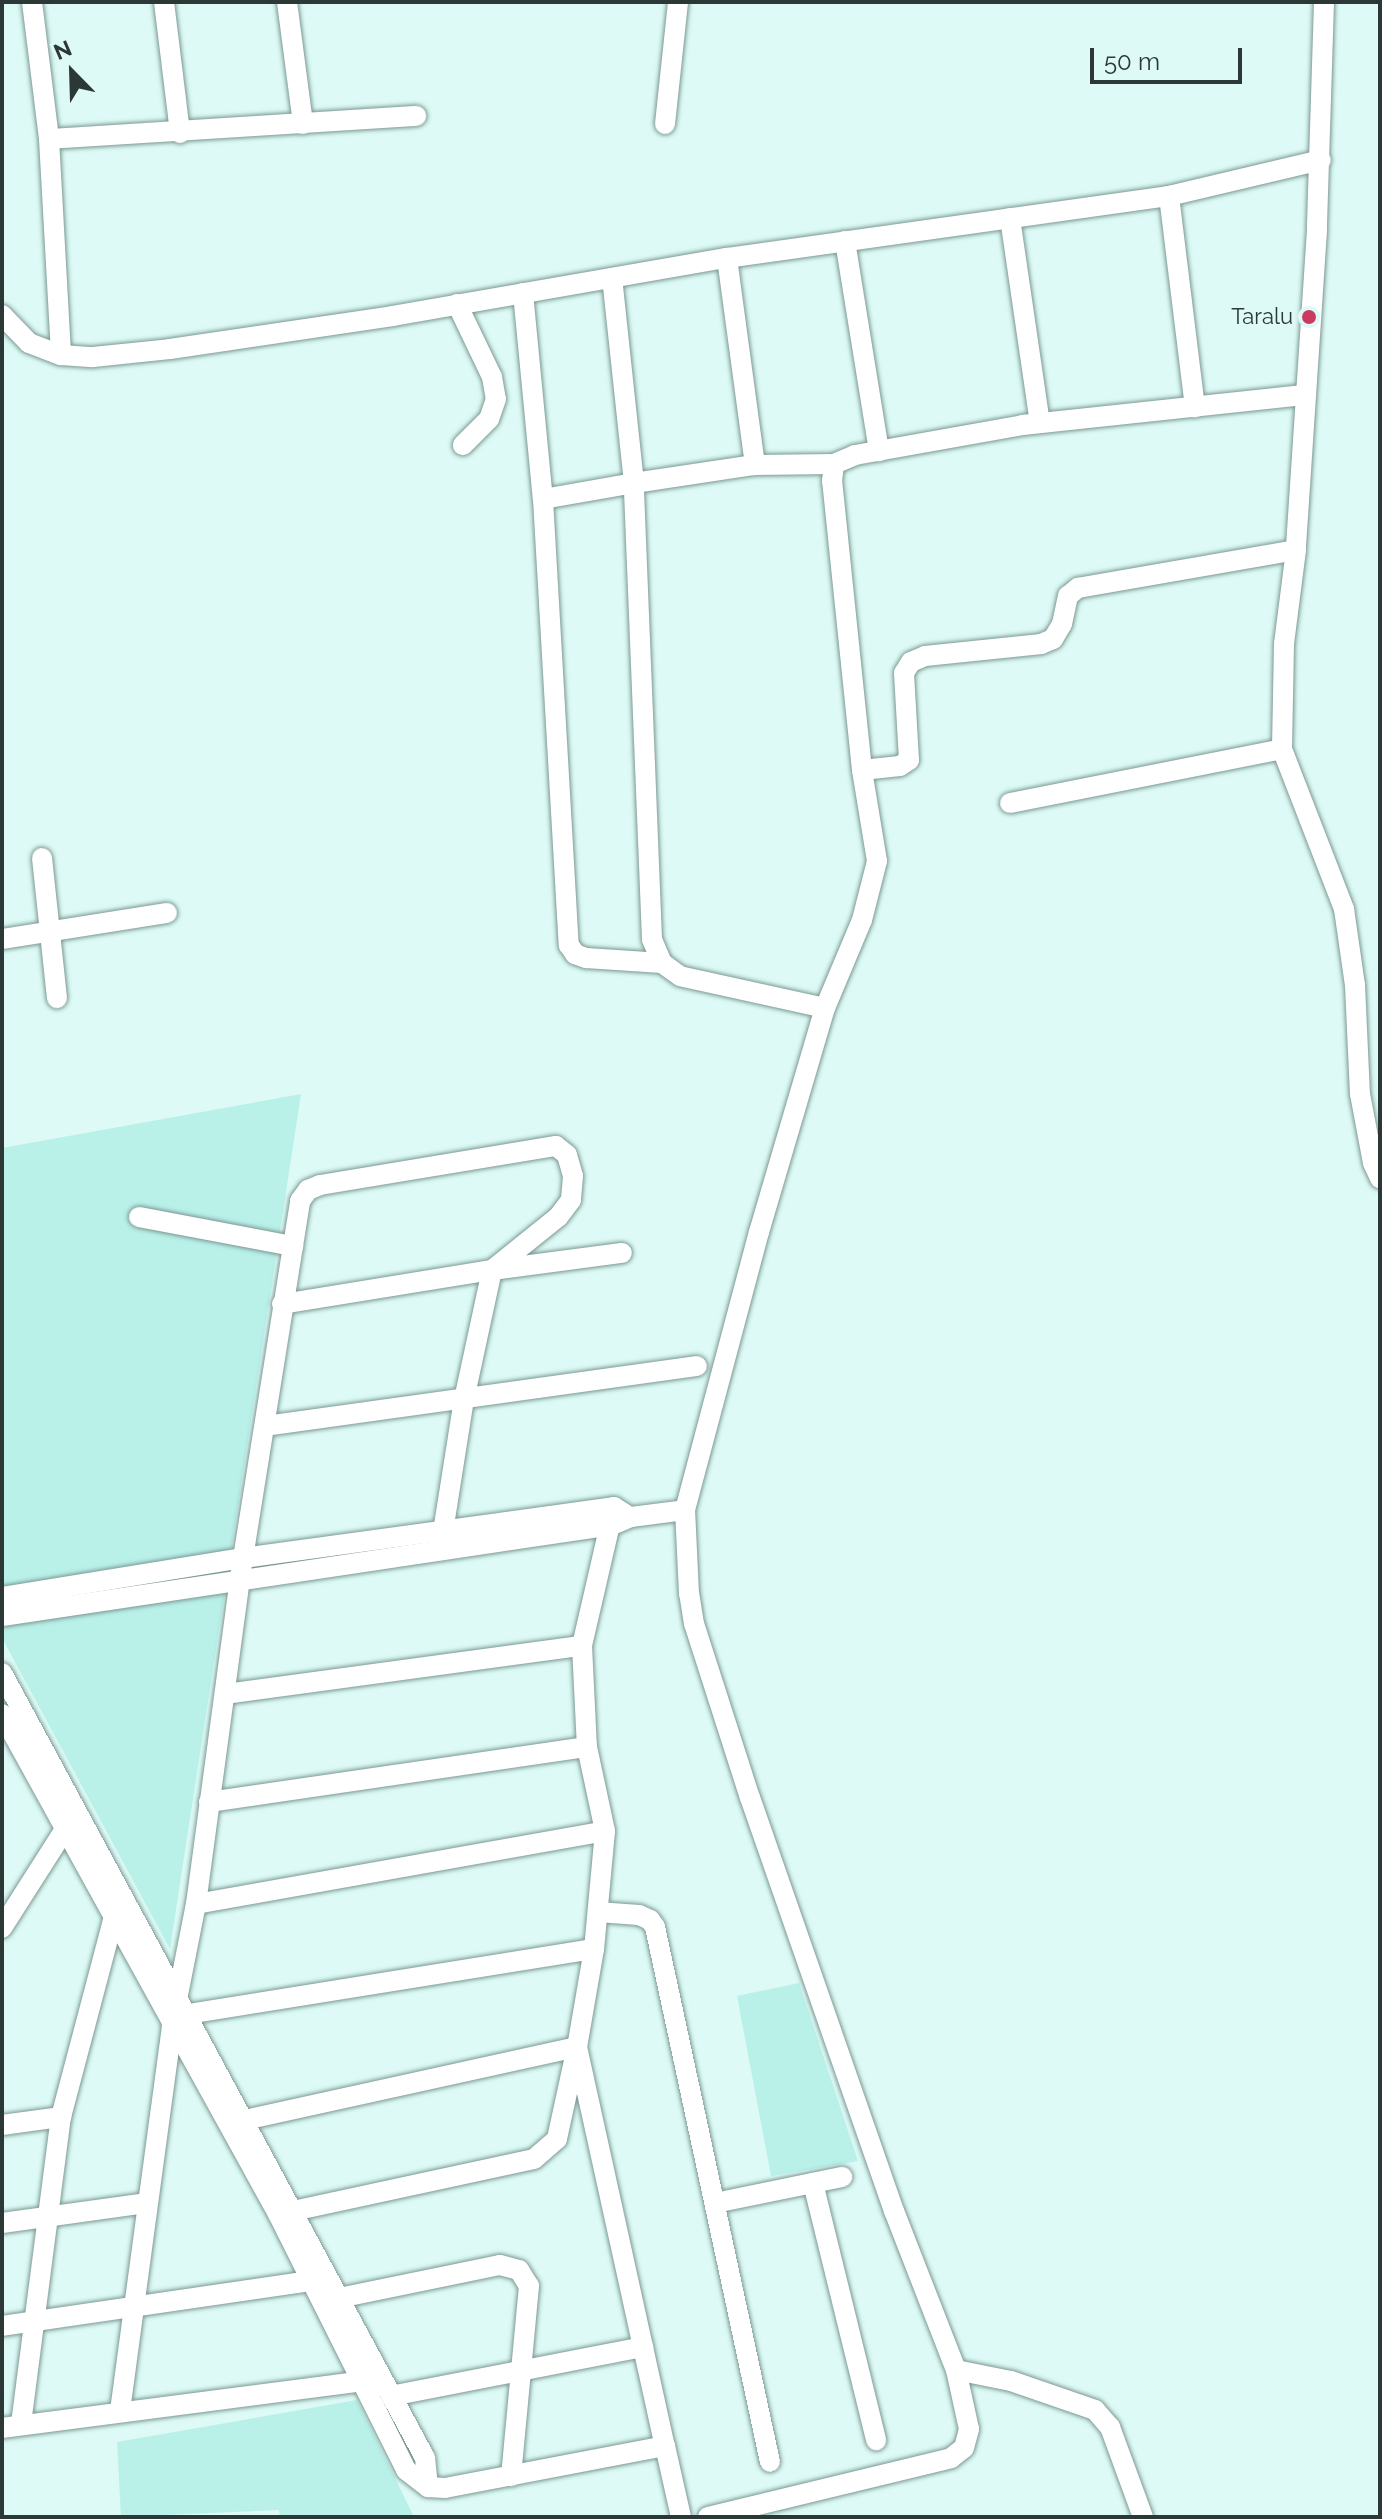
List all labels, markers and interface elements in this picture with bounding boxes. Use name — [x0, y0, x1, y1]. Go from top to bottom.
north arrow — [32, 32, 112, 112]
scale bar — [1094, 32, 1246, 82]
text: N — [50, 35, 75, 65]
text: 50 m — [1104, 47, 1160, 76]
place label: Taralu — [1231, 304, 1293, 330]
marker: Taralu — [1300, 308, 1318, 326]

